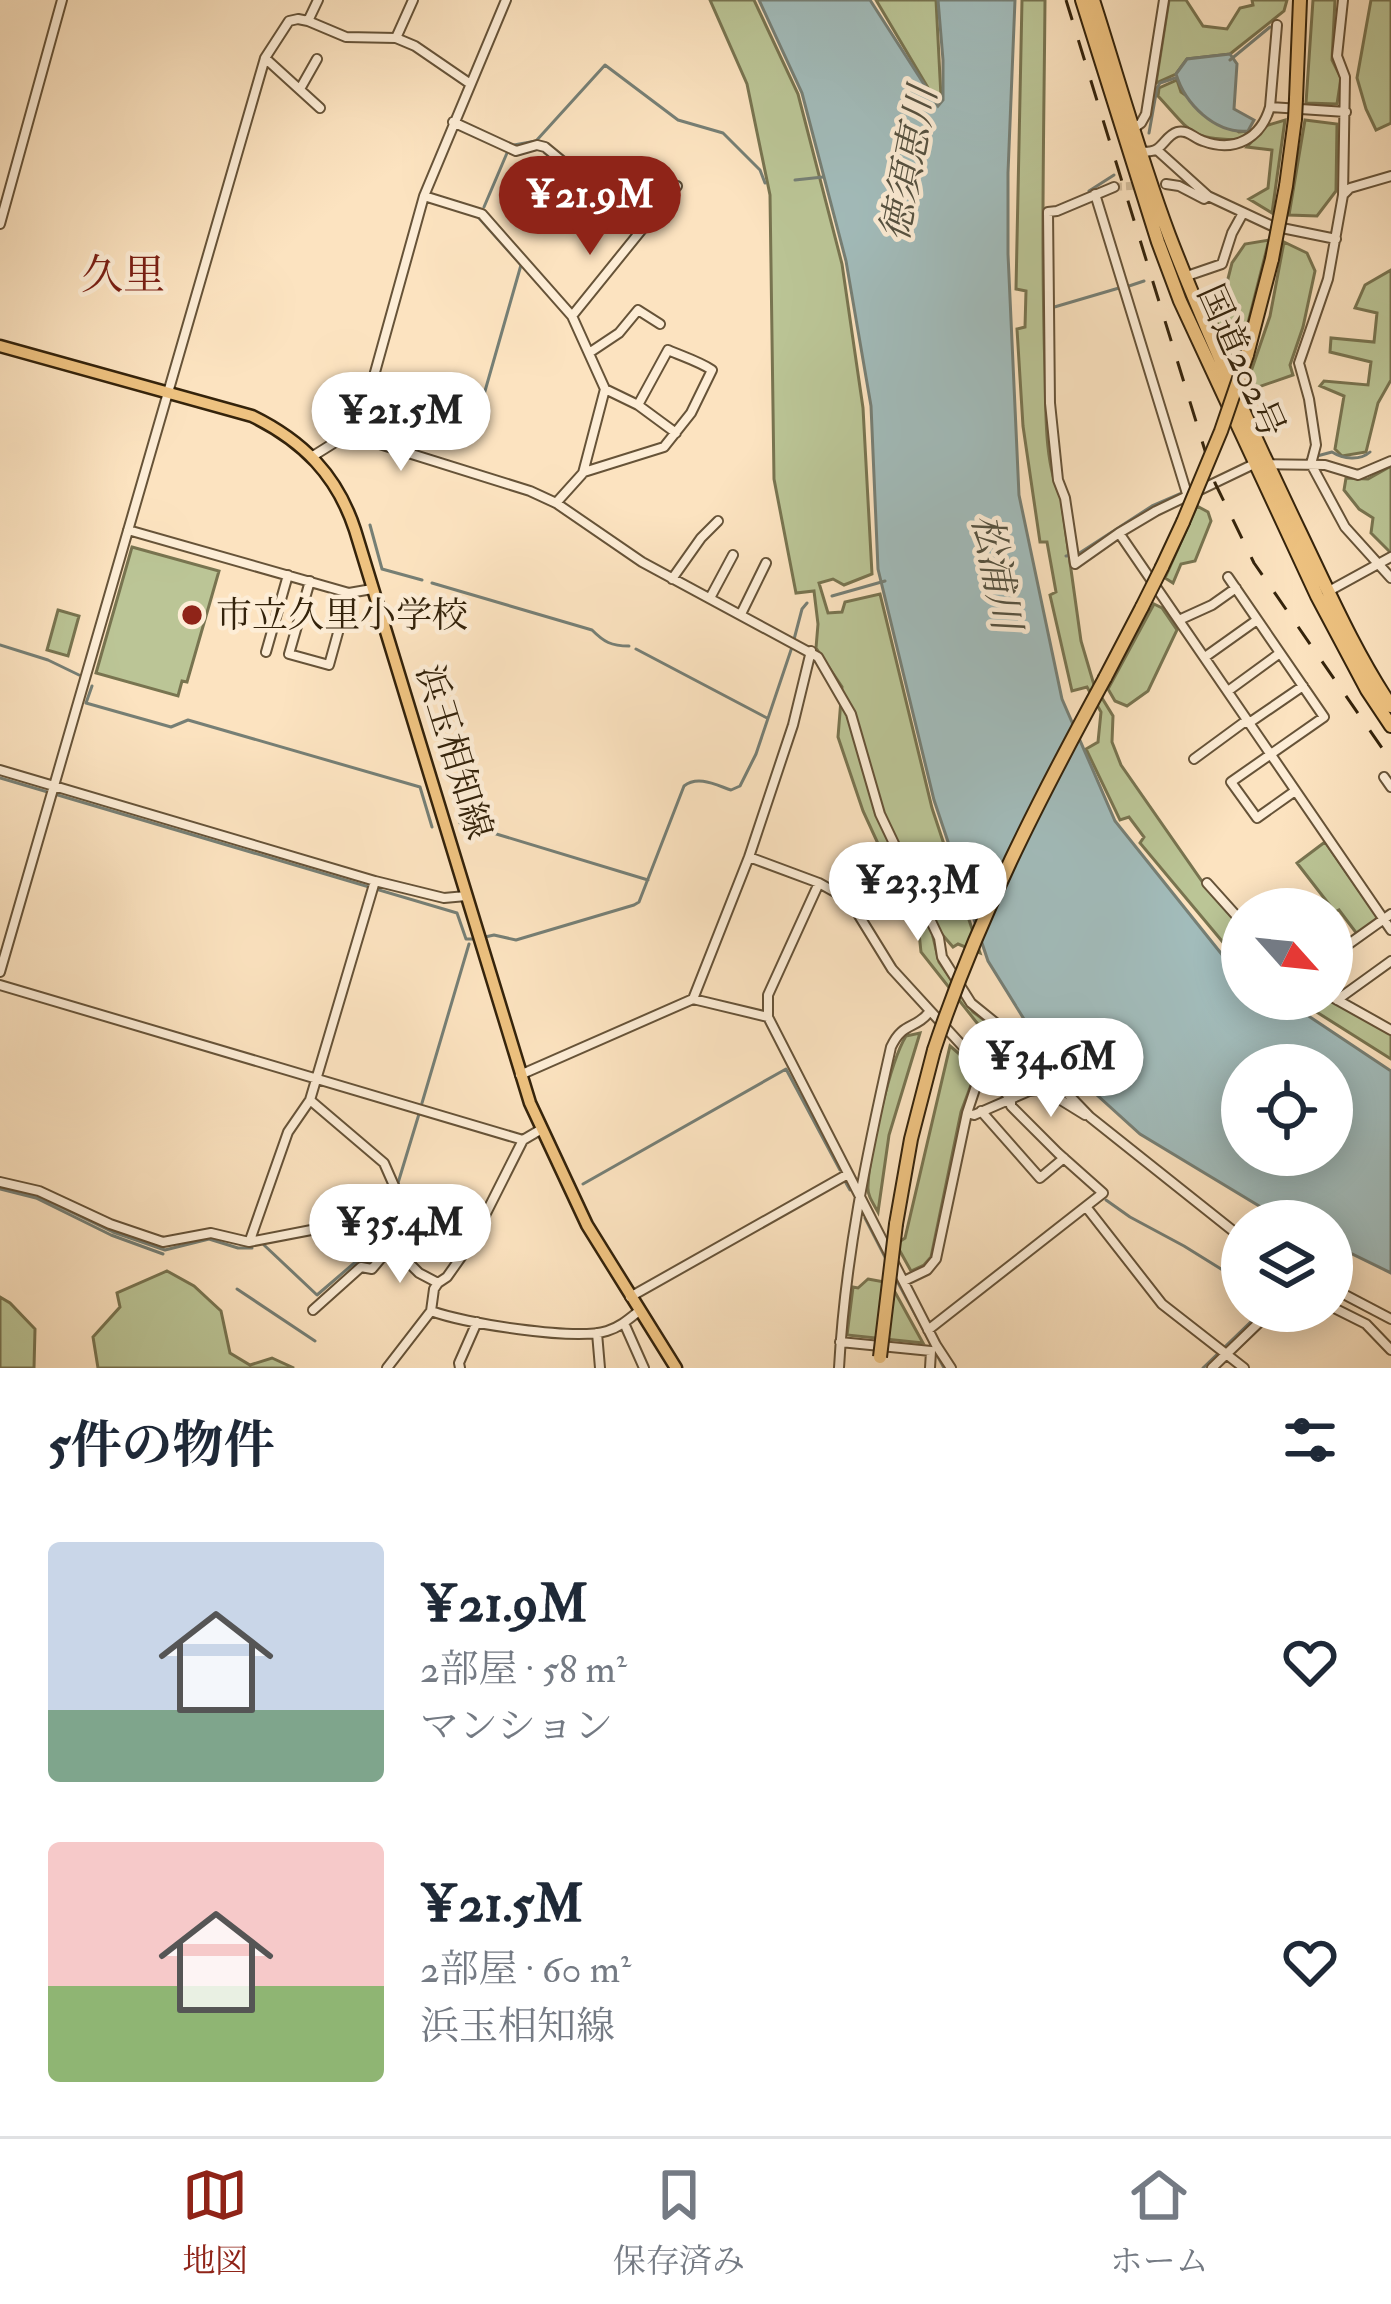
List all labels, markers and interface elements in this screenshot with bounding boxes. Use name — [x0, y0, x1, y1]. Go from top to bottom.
water label: 徳須恵川 — [870, 79, 949, 245]
pin: ¥21.9M — [492, 156, 688, 258]
text: ¥21.9M — [526, 170, 654, 219]
district label: 久里 — [81, 250, 165, 302]
street label: 国道202号 — [1187, 277, 1295, 445]
pin: ¥21.5M — [303, 372, 499, 474]
text: ¥21.5M — [339, 386, 463, 435]
water label: 松浦川 — [961, 510, 1032, 638]
place label: 市立久里小学校 — [216, 593, 468, 638]
marker: 市立久里小学校 — [179, 602, 205, 628]
street label: 浜玉相知線 — [406, 659, 502, 845]
pin: ¥23.3M — [820, 842, 1016, 944]
text: ¥23.3M — [856, 856, 980, 905]
north arrow — [1221, 888, 1353, 1020]
map controls — [1221, 888, 1353, 1332]
pin: ¥34.6M — [953, 1018, 1149, 1120]
text: ¥34.6M — [986, 1032, 1116, 1081]
button: locate — [1221, 1044, 1353, 1176]
pin: ¥35.4M — [302, 1184, 498, 1286]
text: ¥35.4M — [336, 1198, 464, 1247]
button: layers — [1221, 1200, 1353, 1332]
icon: filters — [1277, 1407, 1343, 1473]
text: 5件の物件 — [48, 1414, 274, 1478]
text: ¥21.9M — [420, 1573, 588, 1637]
icon: home — [144, 1590, 288, 1734]
icon: heart — [1277, 1629, 1343, 1695]
text: 2部屋 · 58 m² — [420, 1645, 627, 1694]
text: マンション — [420, 1702, 613, 1751]
text: ¥21.5M — [420, 1873, 583, 1937]
icon: home — [144, 1890, 288, 2034]
icon: heart — [1277, 1929, 1343, 1995]
text: 2部屋 · 60 m² — [420, 1945, 631, 1994]
text: 浜玉相知線 — [420, 2002, 615, 2051]
tab: 地図 — [182, 2162, 248, 2282]
tab: 保存済み — [613, 2162, 745, 2282]
tab: ホーム — [1110, 2162, 1209, 2282]

